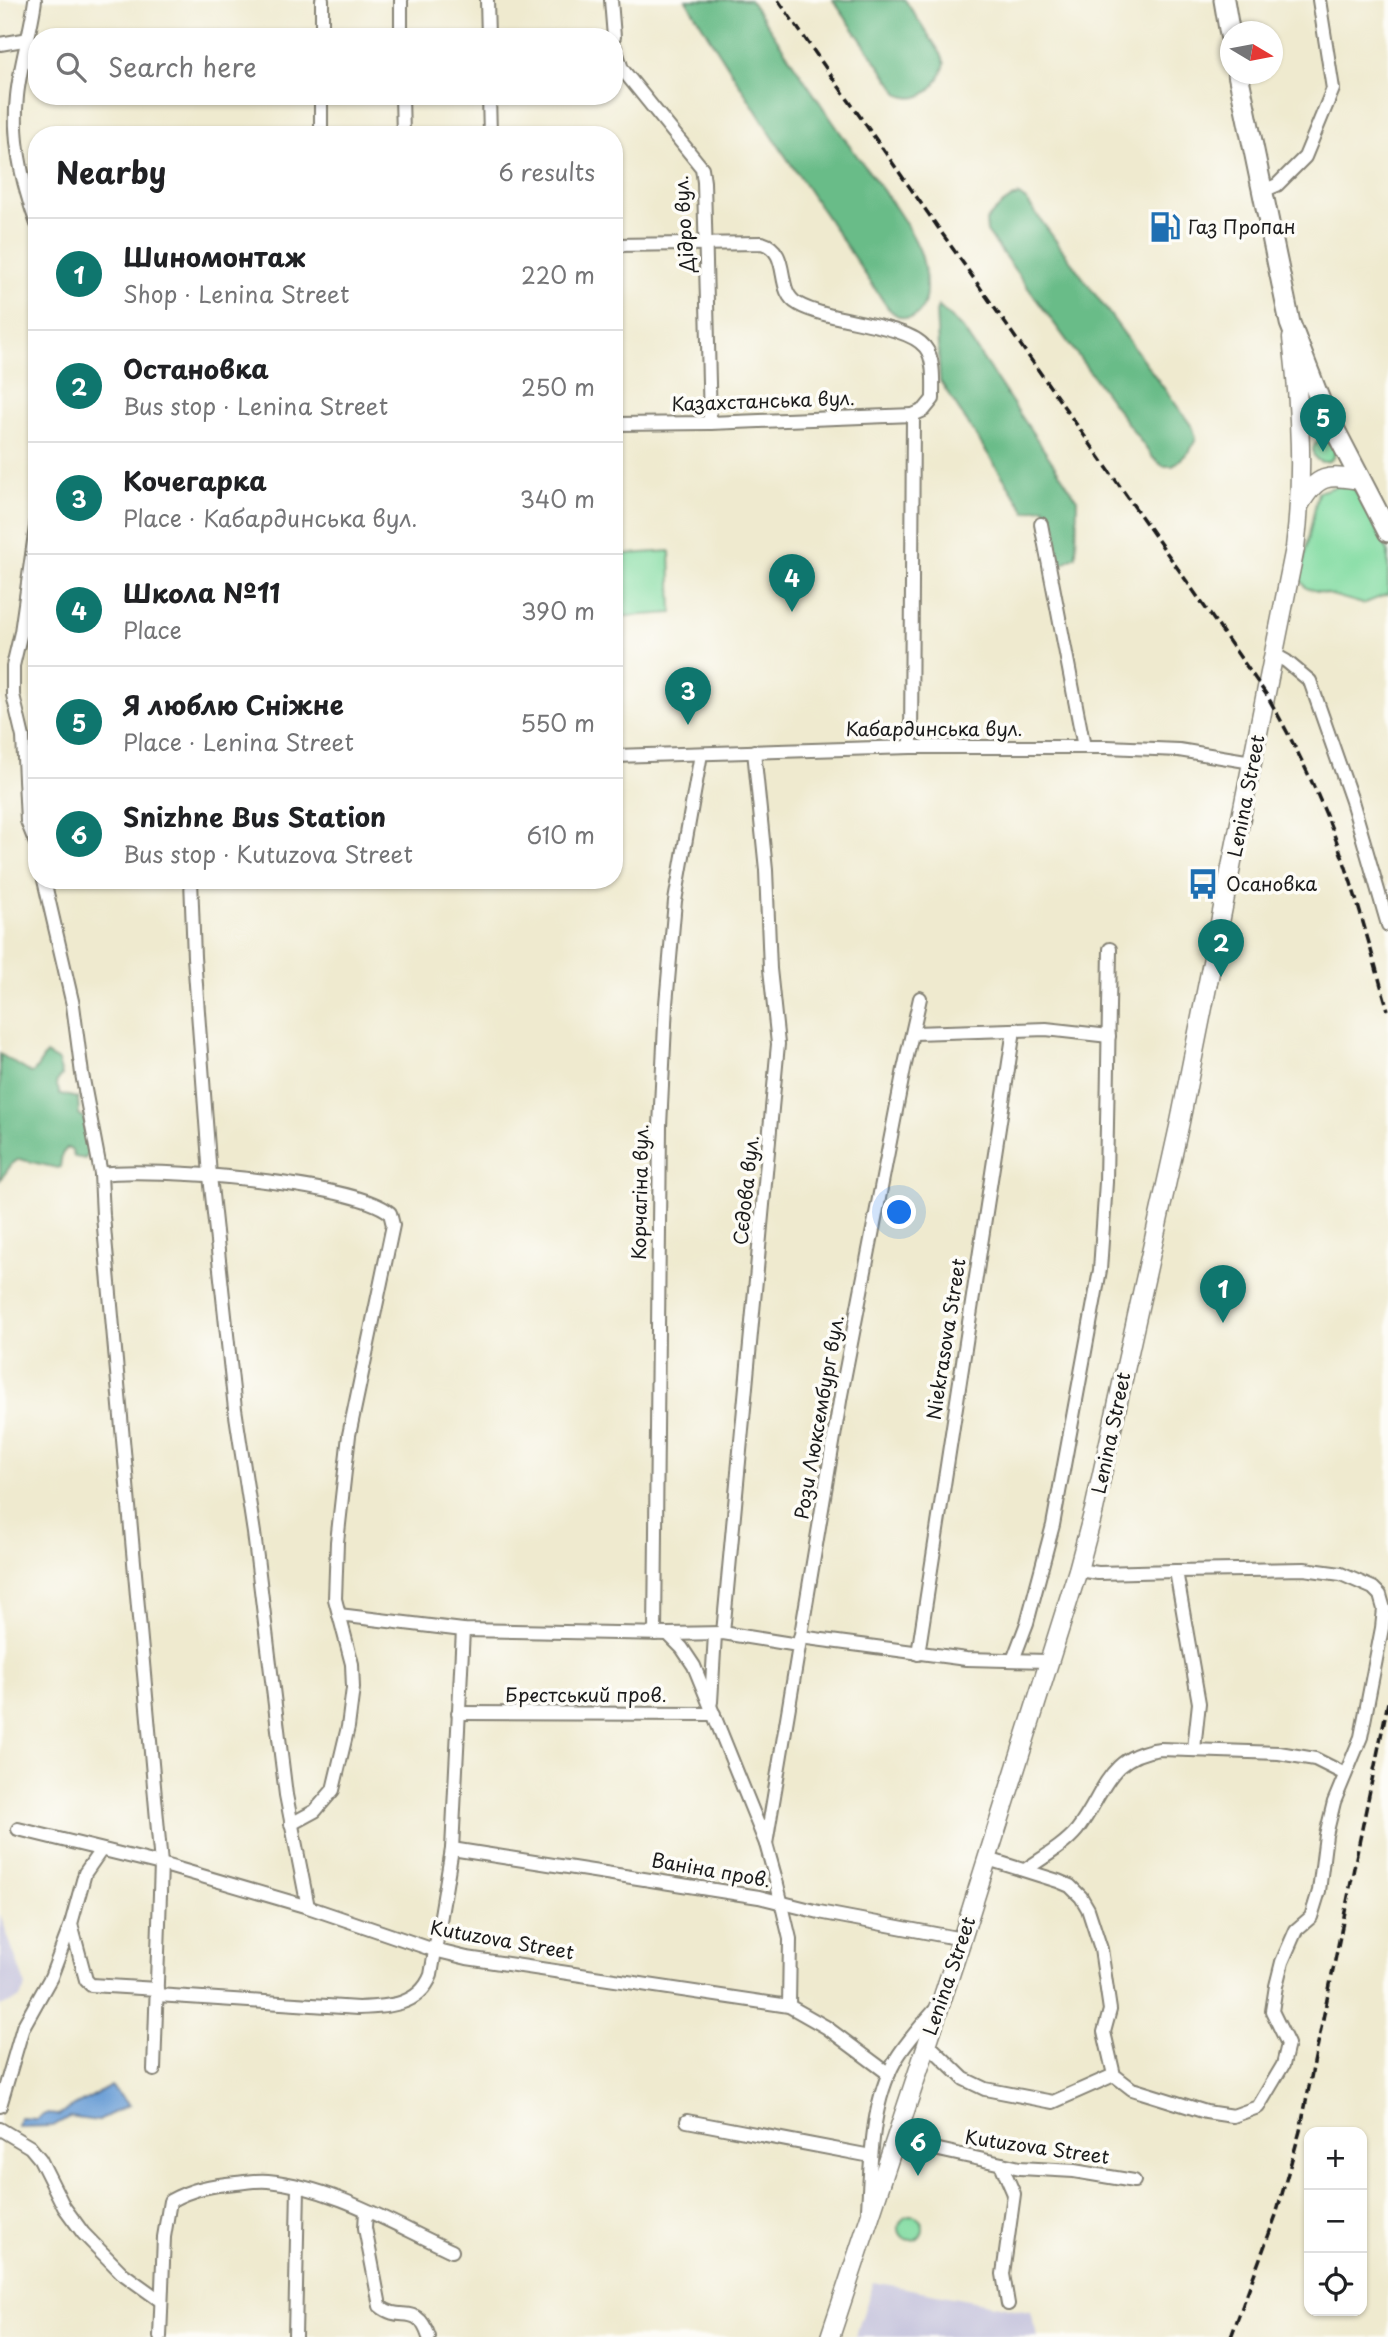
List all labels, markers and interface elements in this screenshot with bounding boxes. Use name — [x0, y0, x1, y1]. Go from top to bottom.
north arrow — [1220, 21, 1283, 84]
search box — [28, 28, 623, 105]
text: Search here — [108, 47, 257, 86]
icon: search — [52, 48, 90, 86]
text: Nearby — [56, 149, 166, 194]
text: 6 results — [499, 154, 595, 189]
street label: Дідро вул. — [666, 175, 700, 275]
fuel station icon: Газ Пропан — [1148, 210, 1182, 244]
place label: Газ Пропан — [1188, 212, 1296, 240]
text: Шиномонтаж — [123, 237, 305, 276]
text: 1 — [74, 257, 85, 292]
text: 220 m — [521, 257, 595, 292]
text: Shop · Lenina Street — [123, 276, 349, 311]
text: Остановка — [123, 349, 269, 388]
text: 2 — [71, 369, 87, 404]
text: 250 m — [521, 369, 595, 404]
street label: Казахстанська вул. — [671, 383, 855, 417]
text: Bus stop · Lenina Street — [123, 388, 388, 423]
pin: 5 — [1300, 394, 1346, 452]
text: Кочегарка — [123, 461, 267, 500]
text: 3 — [71, 481, 87, 516]
text: 340 m — [520, 481, 595, 516]
text: Place · Кабардинська вул. — [123, 500, 418, 535]
pin: 4 — [769, 554, 815, 612]
text: Школа №11 — [123, 573, 280, 612]
text: 4 — [71, 593, 87, 628]
text: 390 m — [521, 593, 595, 628]
text: Place — [123, 612, 182, 647]
pin: 3 — [665, 667, 711, 725]
text: Я люблю Сніжне — [123, 685, 344, 724]
text: 5 — [72, 705, 86, 740]
text: 550 m — [520, 705, 595, 740]
street label: Кабардинська вул. — [845, 714, 1023, 742]
text: Place · Lenina Street — [123, 724, 354, 759]
street label: Lenina Street — [1219, 732, 1271, 859]
text: Snizhne Bus Station — [123, 797, 386, 836]
text: 6 — [71, 817, 87, 852]
text: 610 m — [527, 817, 595, 852]
text: Bus stop · Kutuzova Street — [123, 836, 413, 871]
bus stop icon: Осановка — [1186, 867, 1220, 901]
place label: Осановка — [1226, 869, 1317, 897]
pin: 2 — [1198, 919, 1244, 977]
street label: Корчагіна вул. — [624, 1123, 654, 1260]
street label: Сєдова вул. — [725, 1133, 765, 1246]
your location — [882, 1195, 916, 1229]
street label: Niekrasova Street — [918, 1256, 972, 1422]
pin: 1 — [1200, 1265, 1246, 1323]
street label: Рози Люксембург вул. — [786, 1312, 850, 1521]
street label: Lenina Street — [1083, 1369, 1137, 1496]
street label: Брестський пров. — [505, 1680, 667, 1708]
street label: Ваніна пров. — [649, 1845, 773, 1893]
street label: Lenina Street — [915, 1912, 982, 2039]
street label: Kutuzova Street — [428, 1913, 577, 1965]
pin: 6 — [895, 2118, 941, 2176]
street label: Kutuzova Street — [963, 2122, 1111, 2170]
map controls — [1304, 2127, 1367, 2316]
button: + — [1304, 2127, 1367, 2190]
button: − — [1304, 2190, 1367, 2253]
button: locate — [1304, 2253, 1367, 2316]

